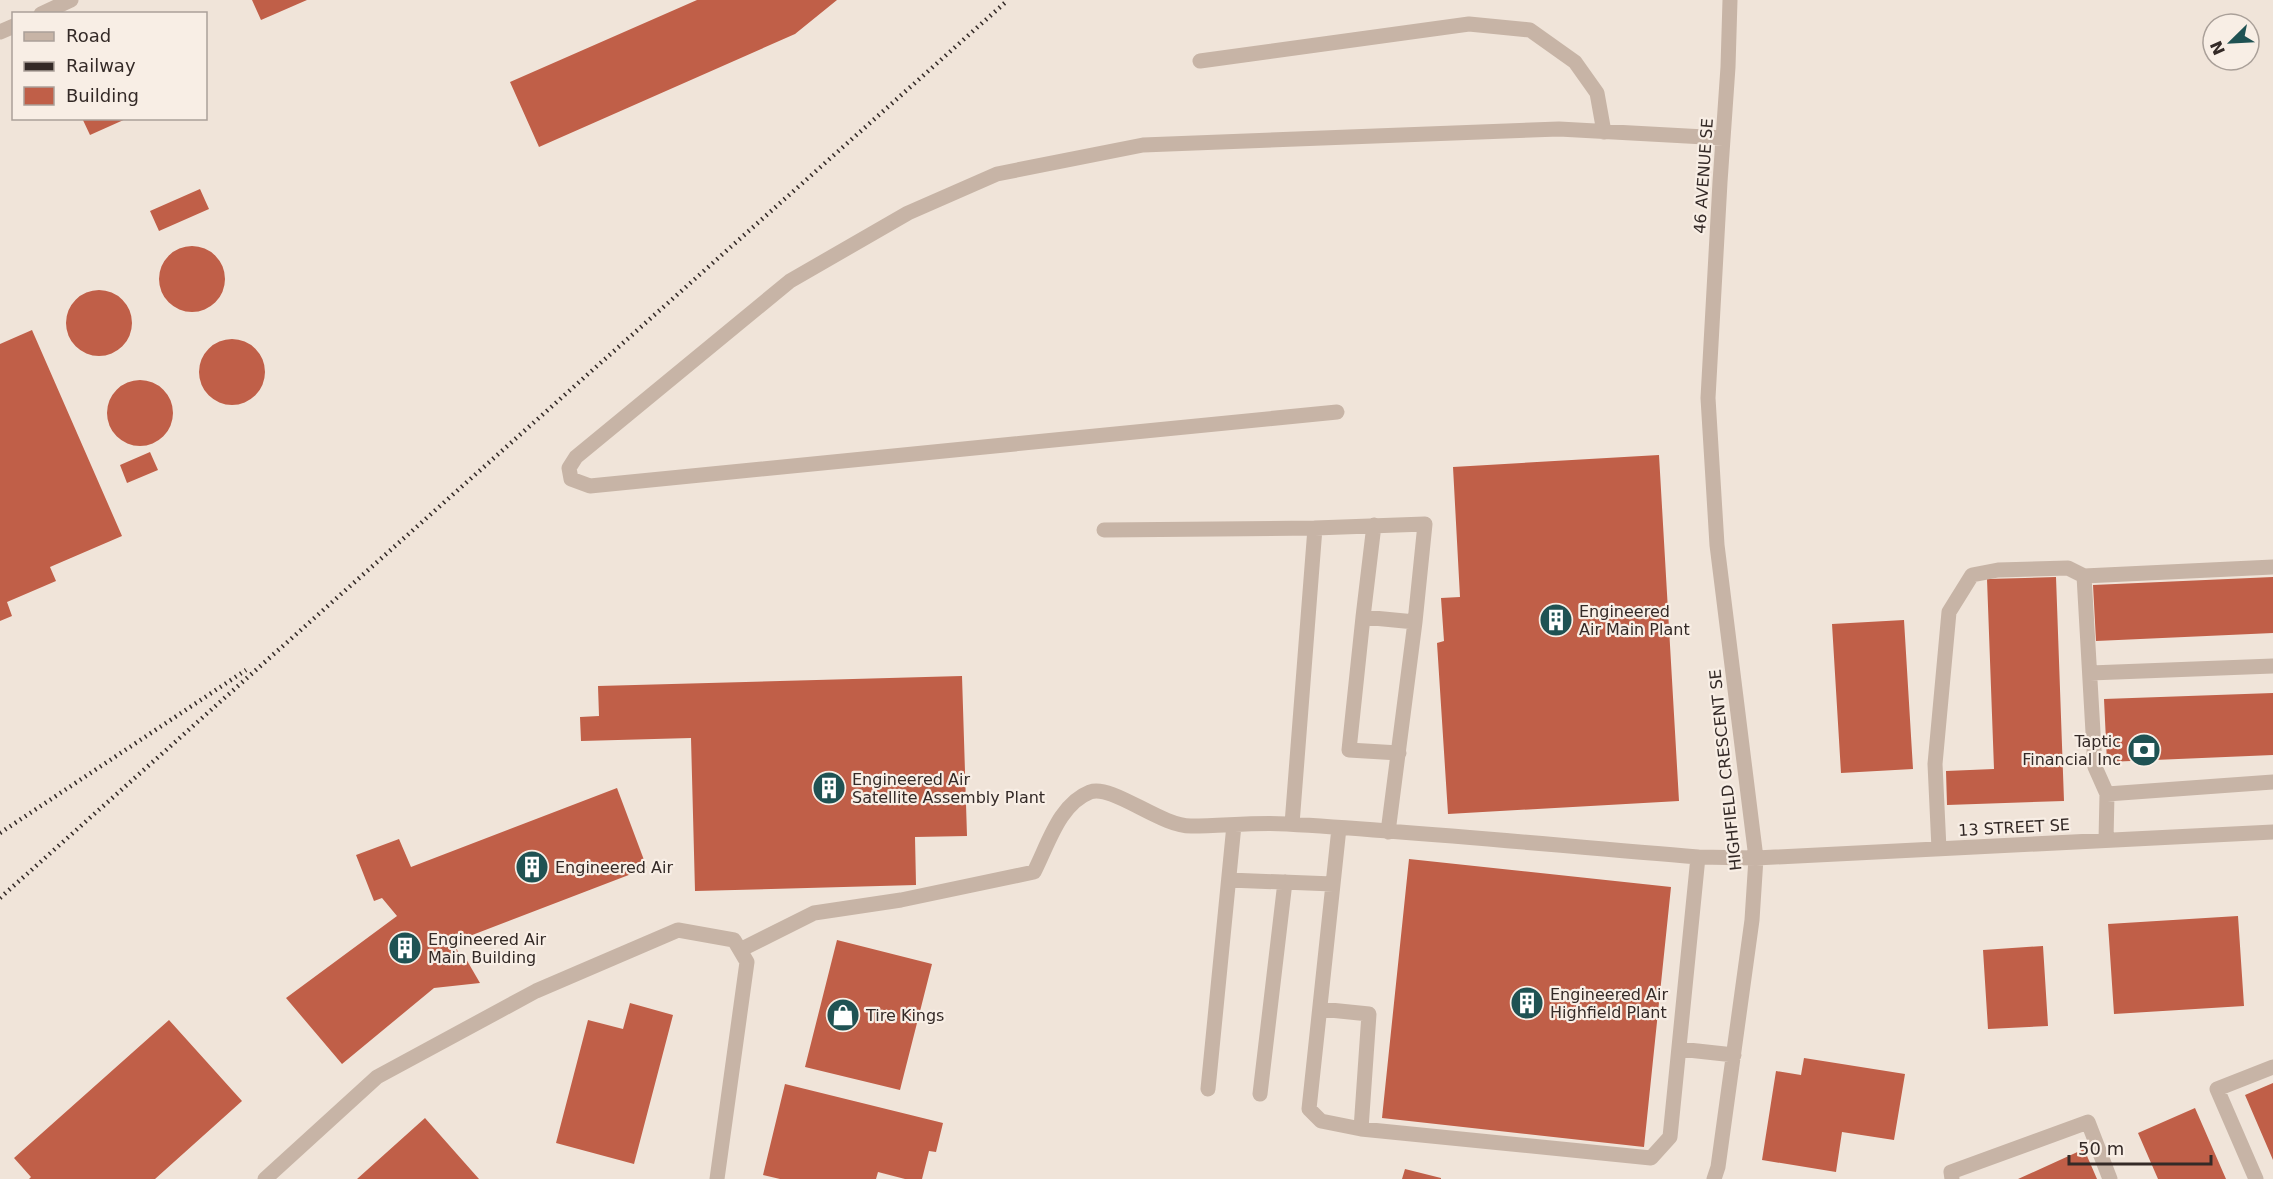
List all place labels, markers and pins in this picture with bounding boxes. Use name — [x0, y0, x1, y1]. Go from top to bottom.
building icon: Engineered Air Main Plant — [1538, 602, 1574, 638]
place label: Engineered Air Main Plant — [1579, 602, 1690, 639]
place label: Taptic Financial Inc — [2022, 732, 2121, 769]
bank icon: Taptic Financial Inc — [2126, 732, 2162, 768]
building icon: Engineered Air Satellite Assembly Plant — [811, 770, 847, 806]
place label: Engineered Air Satellite Assembly Plant — [852, 770, 1045, 807]
building icon: Engineered Air — [514, 849, 550, 885]
place label: Engineered Air — [555, 858, 673, 877]
building icon: Engineered Air Main Building — [387, 930, 423, 966]
place label: Engineered Air Main Building — [428, 930, 546, 967]
building icon: Engineered Air Highfield Plant — [1509, 985, 1545, 1021]
place label: Engineered Air Highfield Plant — [1550, 985, 1668, 1022]
shop icon: Tire Kings — [825, 997, 861, 1033]
place label: Tire Kings — [865, 1006, 944, 1025]

